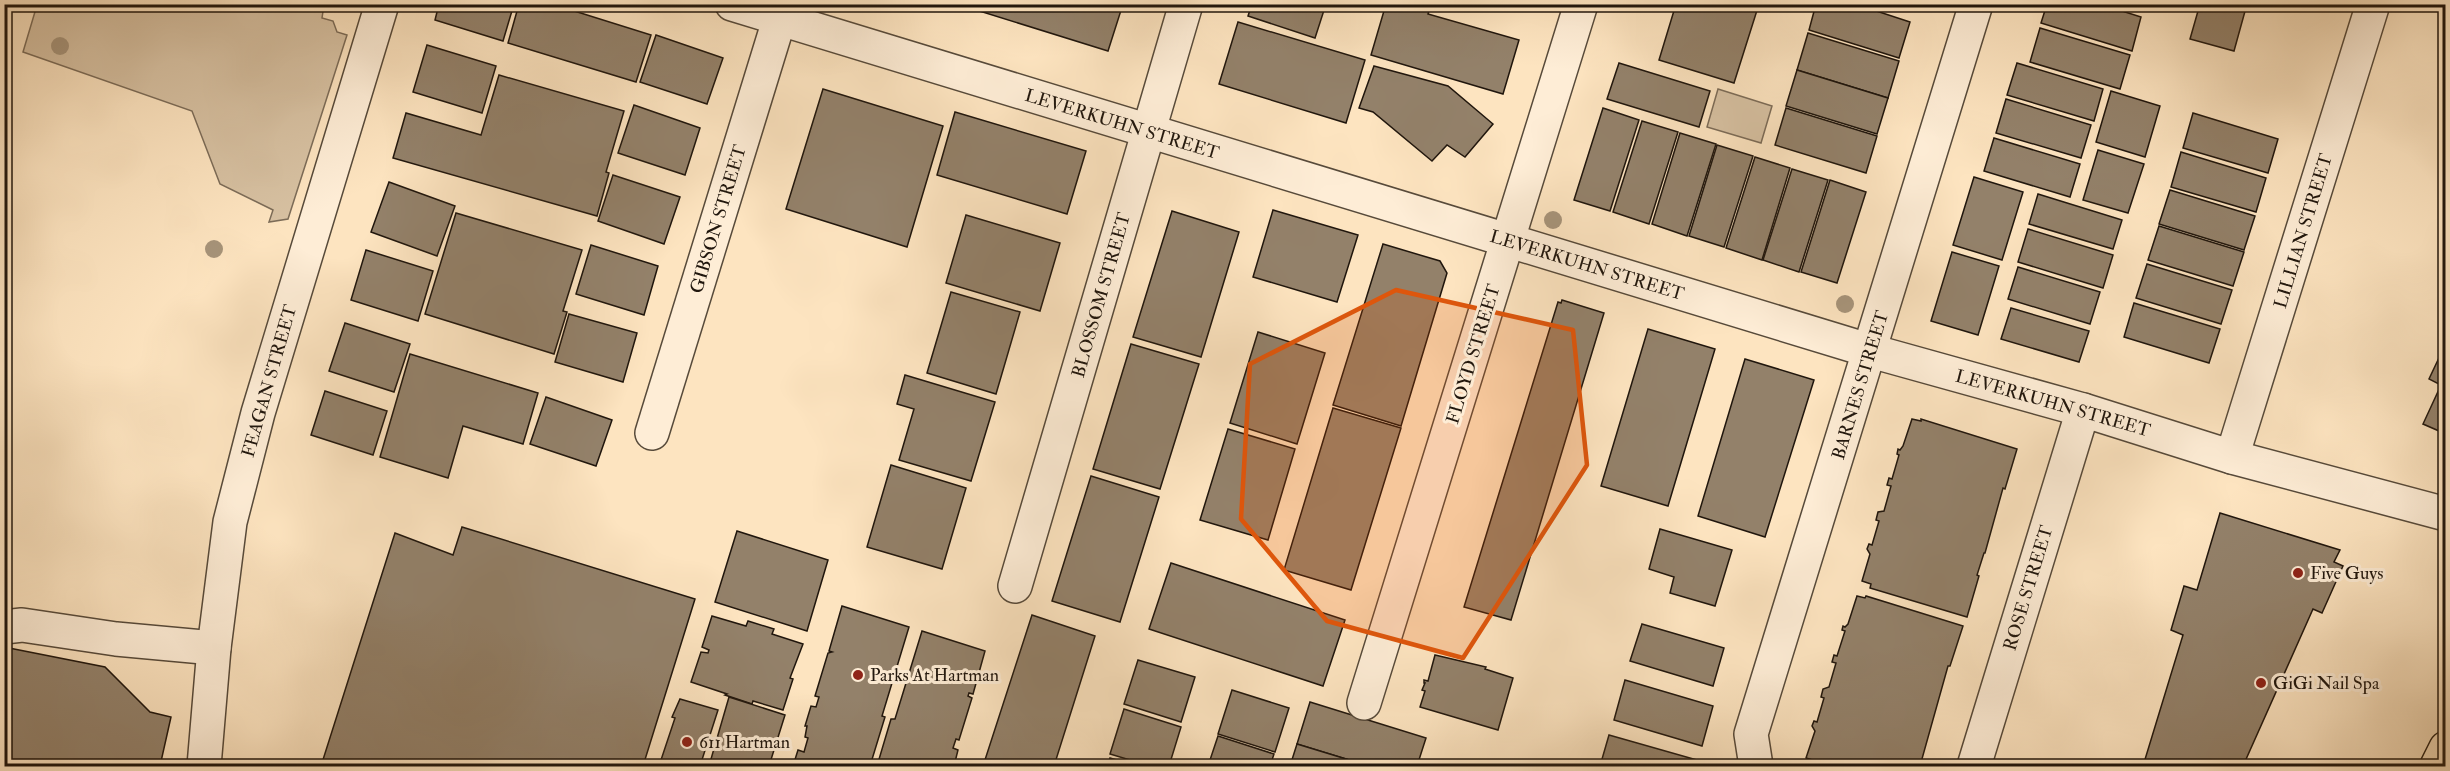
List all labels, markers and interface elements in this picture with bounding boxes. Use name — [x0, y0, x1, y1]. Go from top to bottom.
street label: LEVERKUHN STREET — [1022, 84, 1222, 165]
street label: GIBSON STREET — [685, 142, 752, 296]
street label: LILLIAN STREET — [2269, 150, 2338, 311]
street label: BLOSSOM STREET — [1067, 209, 1136, 380]
street label: LEVERKUHN STREET — [1487, 225, 1687, 306]
street label: FLOYD STREET — [1441, 281, 1506, 427]
street label: FEAGAN STREET — [237, 302, 302, 460]
street label: BARNES STREET — [1827, 307, 1894, 462]
street label: LEVERKUHN STREET — [1953, 365, 2154, 443]
street label: ROSE STREET — [1999, 522, 2059, 653]
place label: Five Guys — [2310, 562, 2383, 585]
marker: Five Guys — [2291, 566, 2305, 580]
place label: Parks At Hartman — [870, 664, 999, 687]
marker: Parks At Hartman — [851, 668, 865, 682]
place label: GiGi Nail Spa — [2273, 672, 2380, 695]
marker: GiGi Nail Spa — [2254, 676, 2268, 690]
place label: 611 Hartman — [699, 731, 790, 754]
marker: 611 Hartman — [680, 735, 694, 749]

